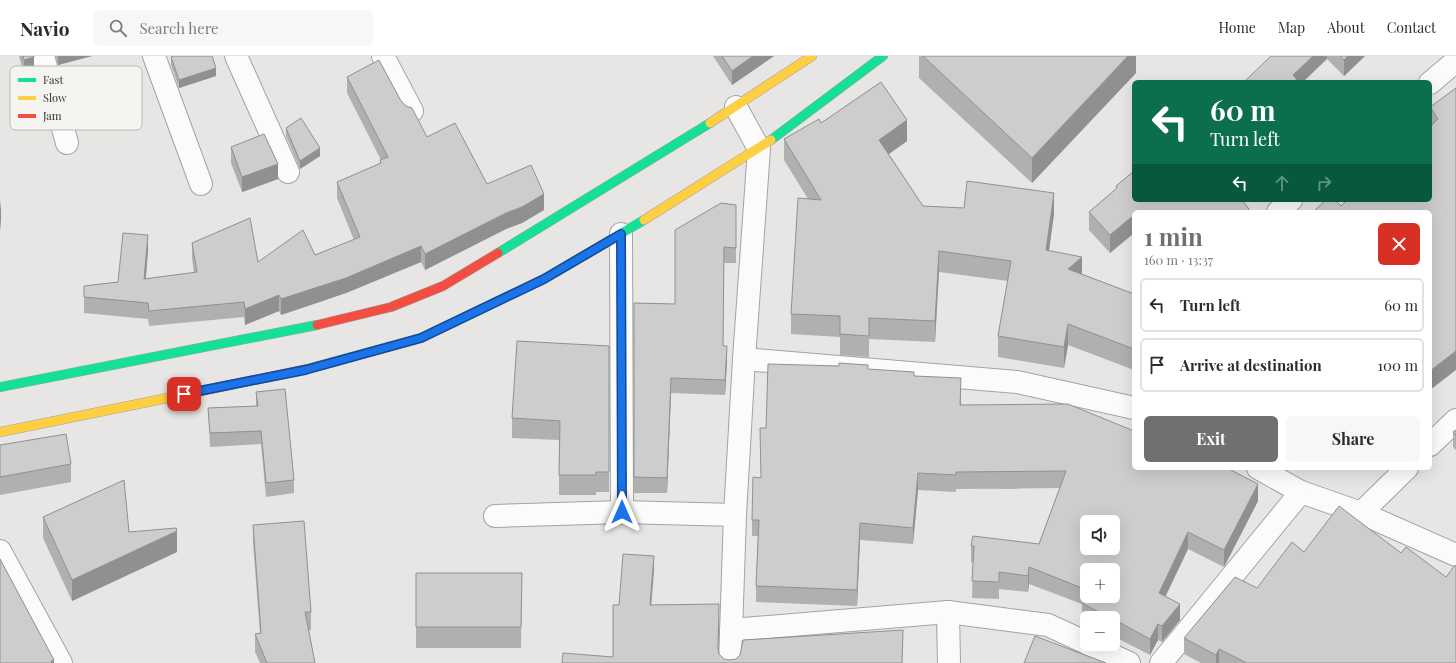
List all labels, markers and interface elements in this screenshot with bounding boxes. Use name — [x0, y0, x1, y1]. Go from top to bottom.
search box — [93, 10, 373, 46]
text: Navio — [20, 15, 69, 41]
icon: search — [107, 17, 129, 39]
text: Search here — [139, 18, 219, 38]
text: Home — [1218, 18, 1256, 37]
text: Map — [1278, 18, 1305, 37]
text: About — [1327, 18, 1365, 37]
text: Contact — [1387, 18, 1436, 37]
legend — [10, 66, 142, 130]
text: Fast — [43, 72, 63, 87]
text: Slow — [43, 90, 67, 105]
text: 60 m — [1210, 91, 1276, 128]
icon: left — [1144, 96, 1196, 148]
text: Jam — [42, 108, 62, 123]
text: Turn left — [1210, 127, 1280, 151]
icon: left — [1229, 172, 1251, 194]
icon: ahead — [1271, 172, 1293, 194]
icon: right — [1313, 172, 1335, 194]
text: 1 min — [1144, 220, 1203, 252]
button: close — [1378, 223, 1420, 265]
text: 160 m · 13:37 — [1144, 251, 1213, 268]
icon: left — [1146, 294, 1168, 316]
text: Turn left — [1180, 295, 1241, 315]
text: 60 m — [1384, 295, 1418, 315]
icon: arrive — [1146, 354, 1168, 376]
text: Arrive at destination — [1180, 355, 1322, 375]
text: 100 m — [1377, 355, 1418, 375]
pin — [167, 377, 201, 411]
icon: arrive — [173, 383, 195, 405]
button: Exit — [1144, 416, 1278, 462]
button: Share — [1286, 416, 1420, 462]
position arrow — [601, 491, 643, 533]
map controls — [1080, 515, 1120, 651]
button: sound — [1080, 515, 1120, 555]
button: + — [1080, 563, 1120, 603]
button: − — [1080, 611, 1120, 651]

